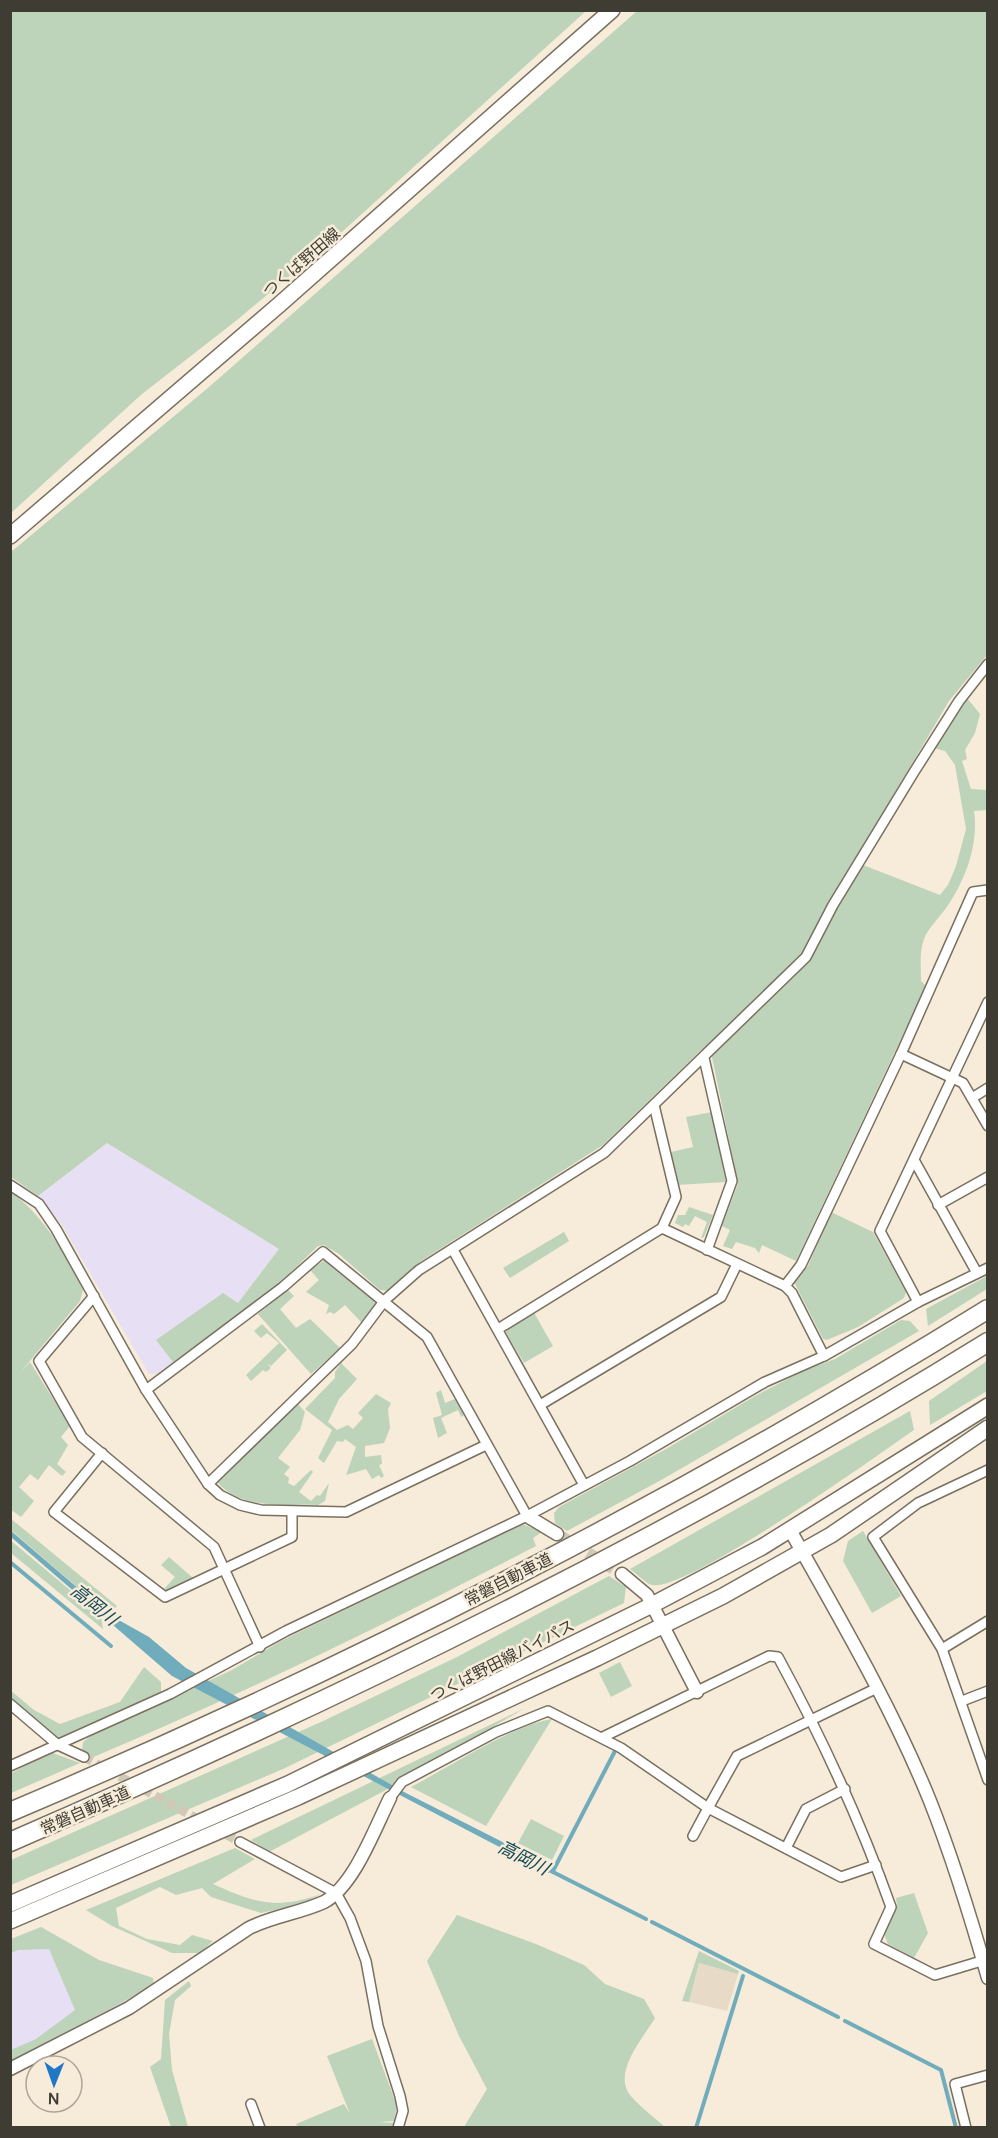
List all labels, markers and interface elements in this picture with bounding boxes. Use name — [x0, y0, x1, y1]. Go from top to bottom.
street label: つくば野田線 — [258, 222, 344, 302]
street label: 常磐自動車道 — [460, 1547, 556, 1611]
water label: 高岡川 — [66, 1578, 125, 1632]
street label: つくば野田線バイパス — [426, 1614, 578, 1706]
street label: 常磐自動車道 — [37, 1780, 133, 1840]
water label: 高岡川 — [494, 1834, 555, 1881]
north arrow — [24, 2054, 84, 2114]
text: N — [48, 2088, 60, 2110]

